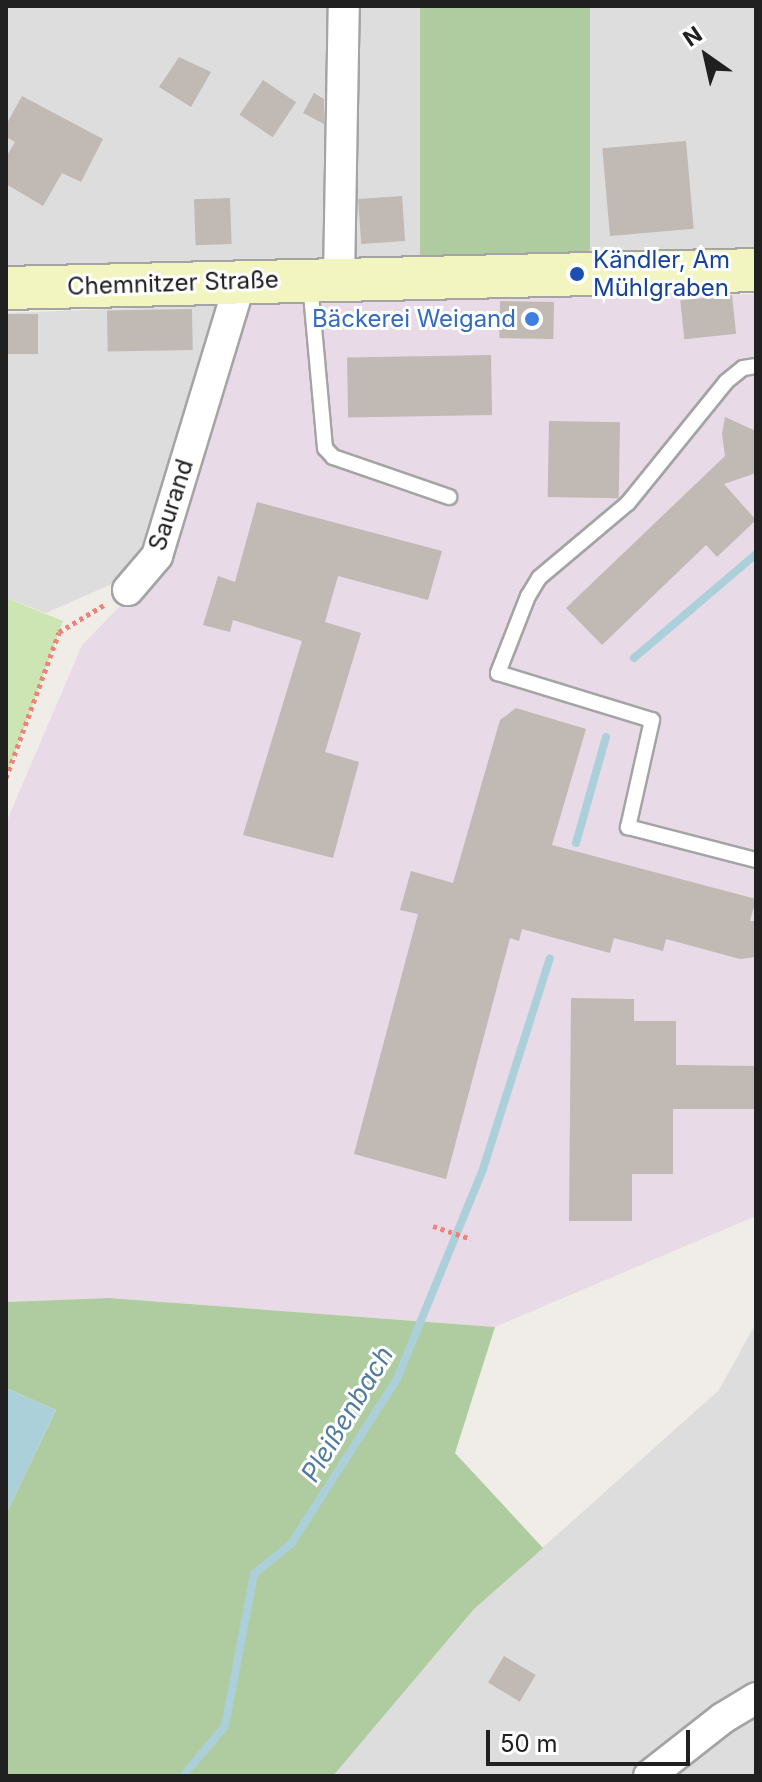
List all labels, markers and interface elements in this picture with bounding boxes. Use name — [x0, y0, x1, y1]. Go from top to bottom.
north arrow — [666, 16, 746, 96]
text: N — [678, 21, 707, 52]
place label: Kändler, Am Mühlgraben — [593, 246, 730, 302]
street label: Chemnitzer Straße — [67, 265, 279, 301]
marker: Kändler, Am Mühlgraben — [568, 265, 586, 283]
place label: Bäckerei Weigand — [312, 305, 516, 333]
marker: Bäckerei Weigand — [523, 310, 541, 328]
street label: Saurand — [143, 456, 199, 554]
water label: Pleißenbach — [294, 1341, 400, 1487]
scale bar — [490, 1714, 694, 1764]
text: 50 m — [500, 1729, 558, 1758]

